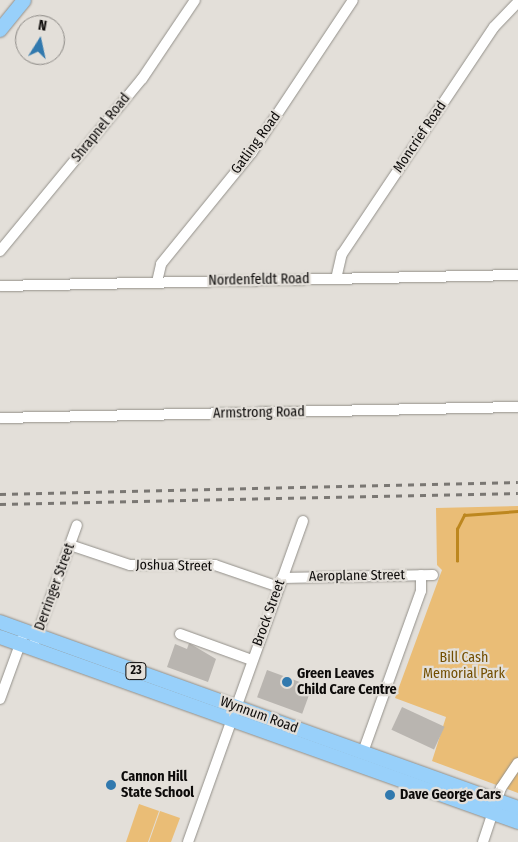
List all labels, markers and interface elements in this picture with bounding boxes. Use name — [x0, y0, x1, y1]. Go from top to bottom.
north arrow — [15, 15, 65, 65]
text: N — [37, 17, 48, 35]
street label: Shrapnel Road — [68, 90, 134, 166]
street label: Moncrief Road — [390, 98, 450, 176]
street label: Gatling Road — [228, 109, 284, 177]
street label: Nordenfeldt Road — [208, 271, 310, 289]
street label: Armstrong Road — [213, 404, 305, 422]
street label: Derringer Street — [31, 541, 79, 633]
street label: Joshua Street — [136, 557, 212, 575]
street label: Aeroplane Street — [309, 567, 405, 585]
street label: Brock Street — [249, 577, 289, 649]
park label: Bill Cash Memorial Park — [423, 650, 505, 682]
road number: 23 — [125, 661, 147, 680]
place label: Green Leaves Child Care Centre — [297, 666, 397, 699]
marker: Green Leaves Child Care Centre — [281, 676, 293, 688]
street label: Wynnum Road — [218, 693, 300, 737]
place label: Cannon Hill State School — [121, 769, 194, 802]
marker: Cannon Hill State School — [105, 779, 117, 791]
place label: Dave George Cars — [400, 787, 501, 803]
marker: Dave George Cars — [384, 789, 396, 801]

